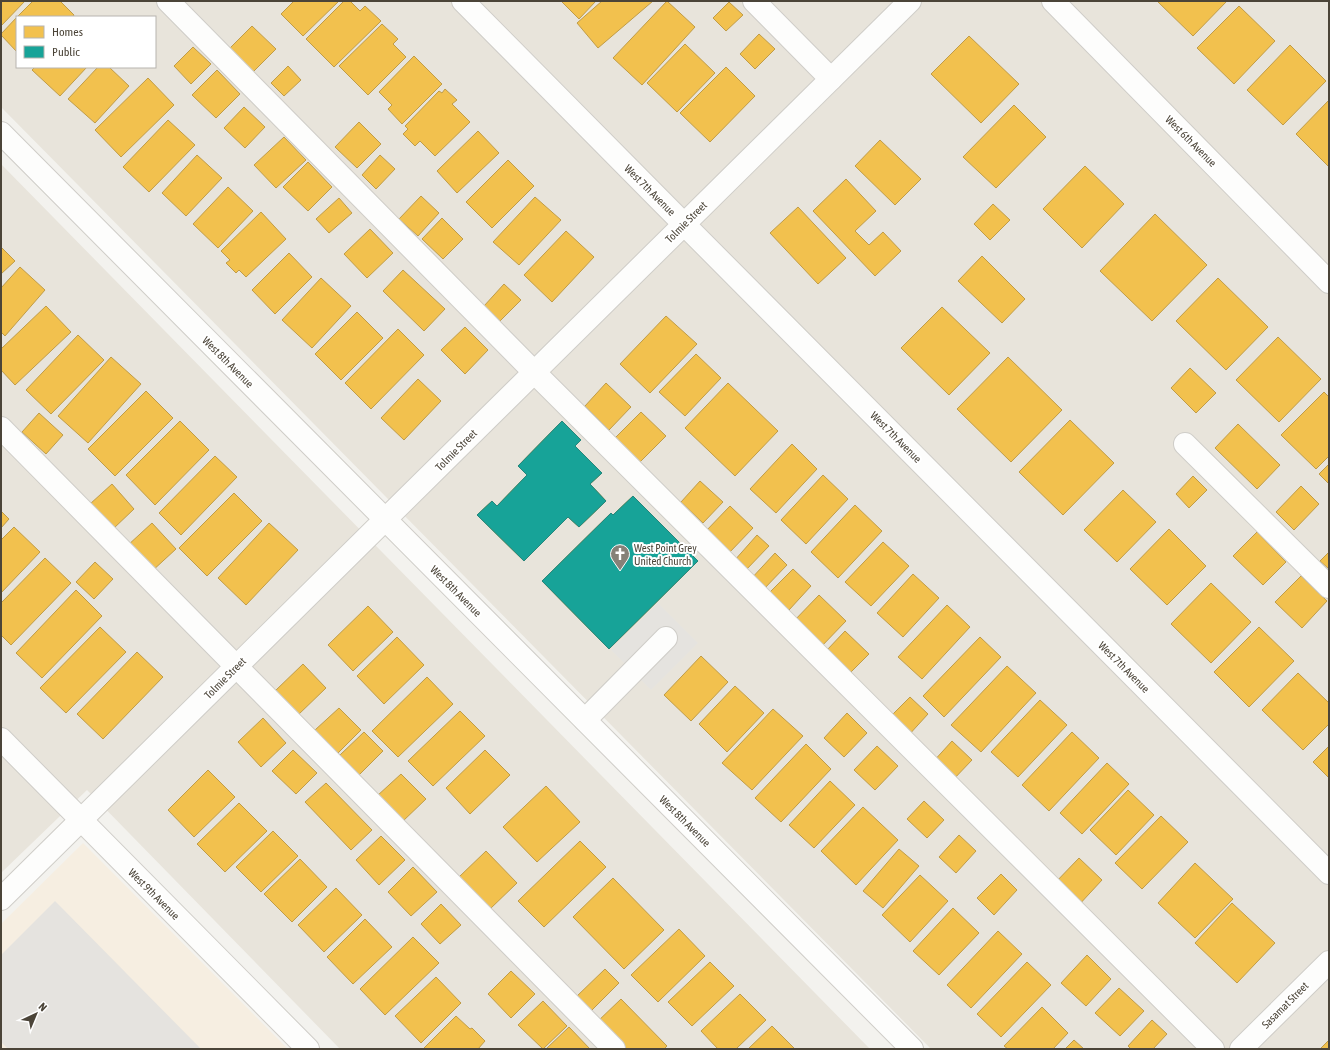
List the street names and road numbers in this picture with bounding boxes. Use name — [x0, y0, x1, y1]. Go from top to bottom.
street label: West 6th Avenue — [1163, 113, 1219, 169]
street label: West 7th Avenue — [622, 162, 678, 218]
street label: Tolmie Street — [663, 199, 709, 245]
street label: West 8th Avenue — [200, 334, 256, 390]
street label: West 7th Avenue — [868, 409, 924, 465]
street label: Tolmie Street — [433, 427, 479, 473]
street label: West 8th Avenue — [428, 563, 484, 619]
street label: West 7th Avenue — [1096, 639, 1152, 695]
street label: Tolmie Street — [202, 655, 248, 701]
street label: West 8th Avenue — [657, 793, 713, 849]
street label: West 9th Avenue — [126, 866, 182, 922]
street label: Sasamat Street — [1259, 979, 1311, 1031]

